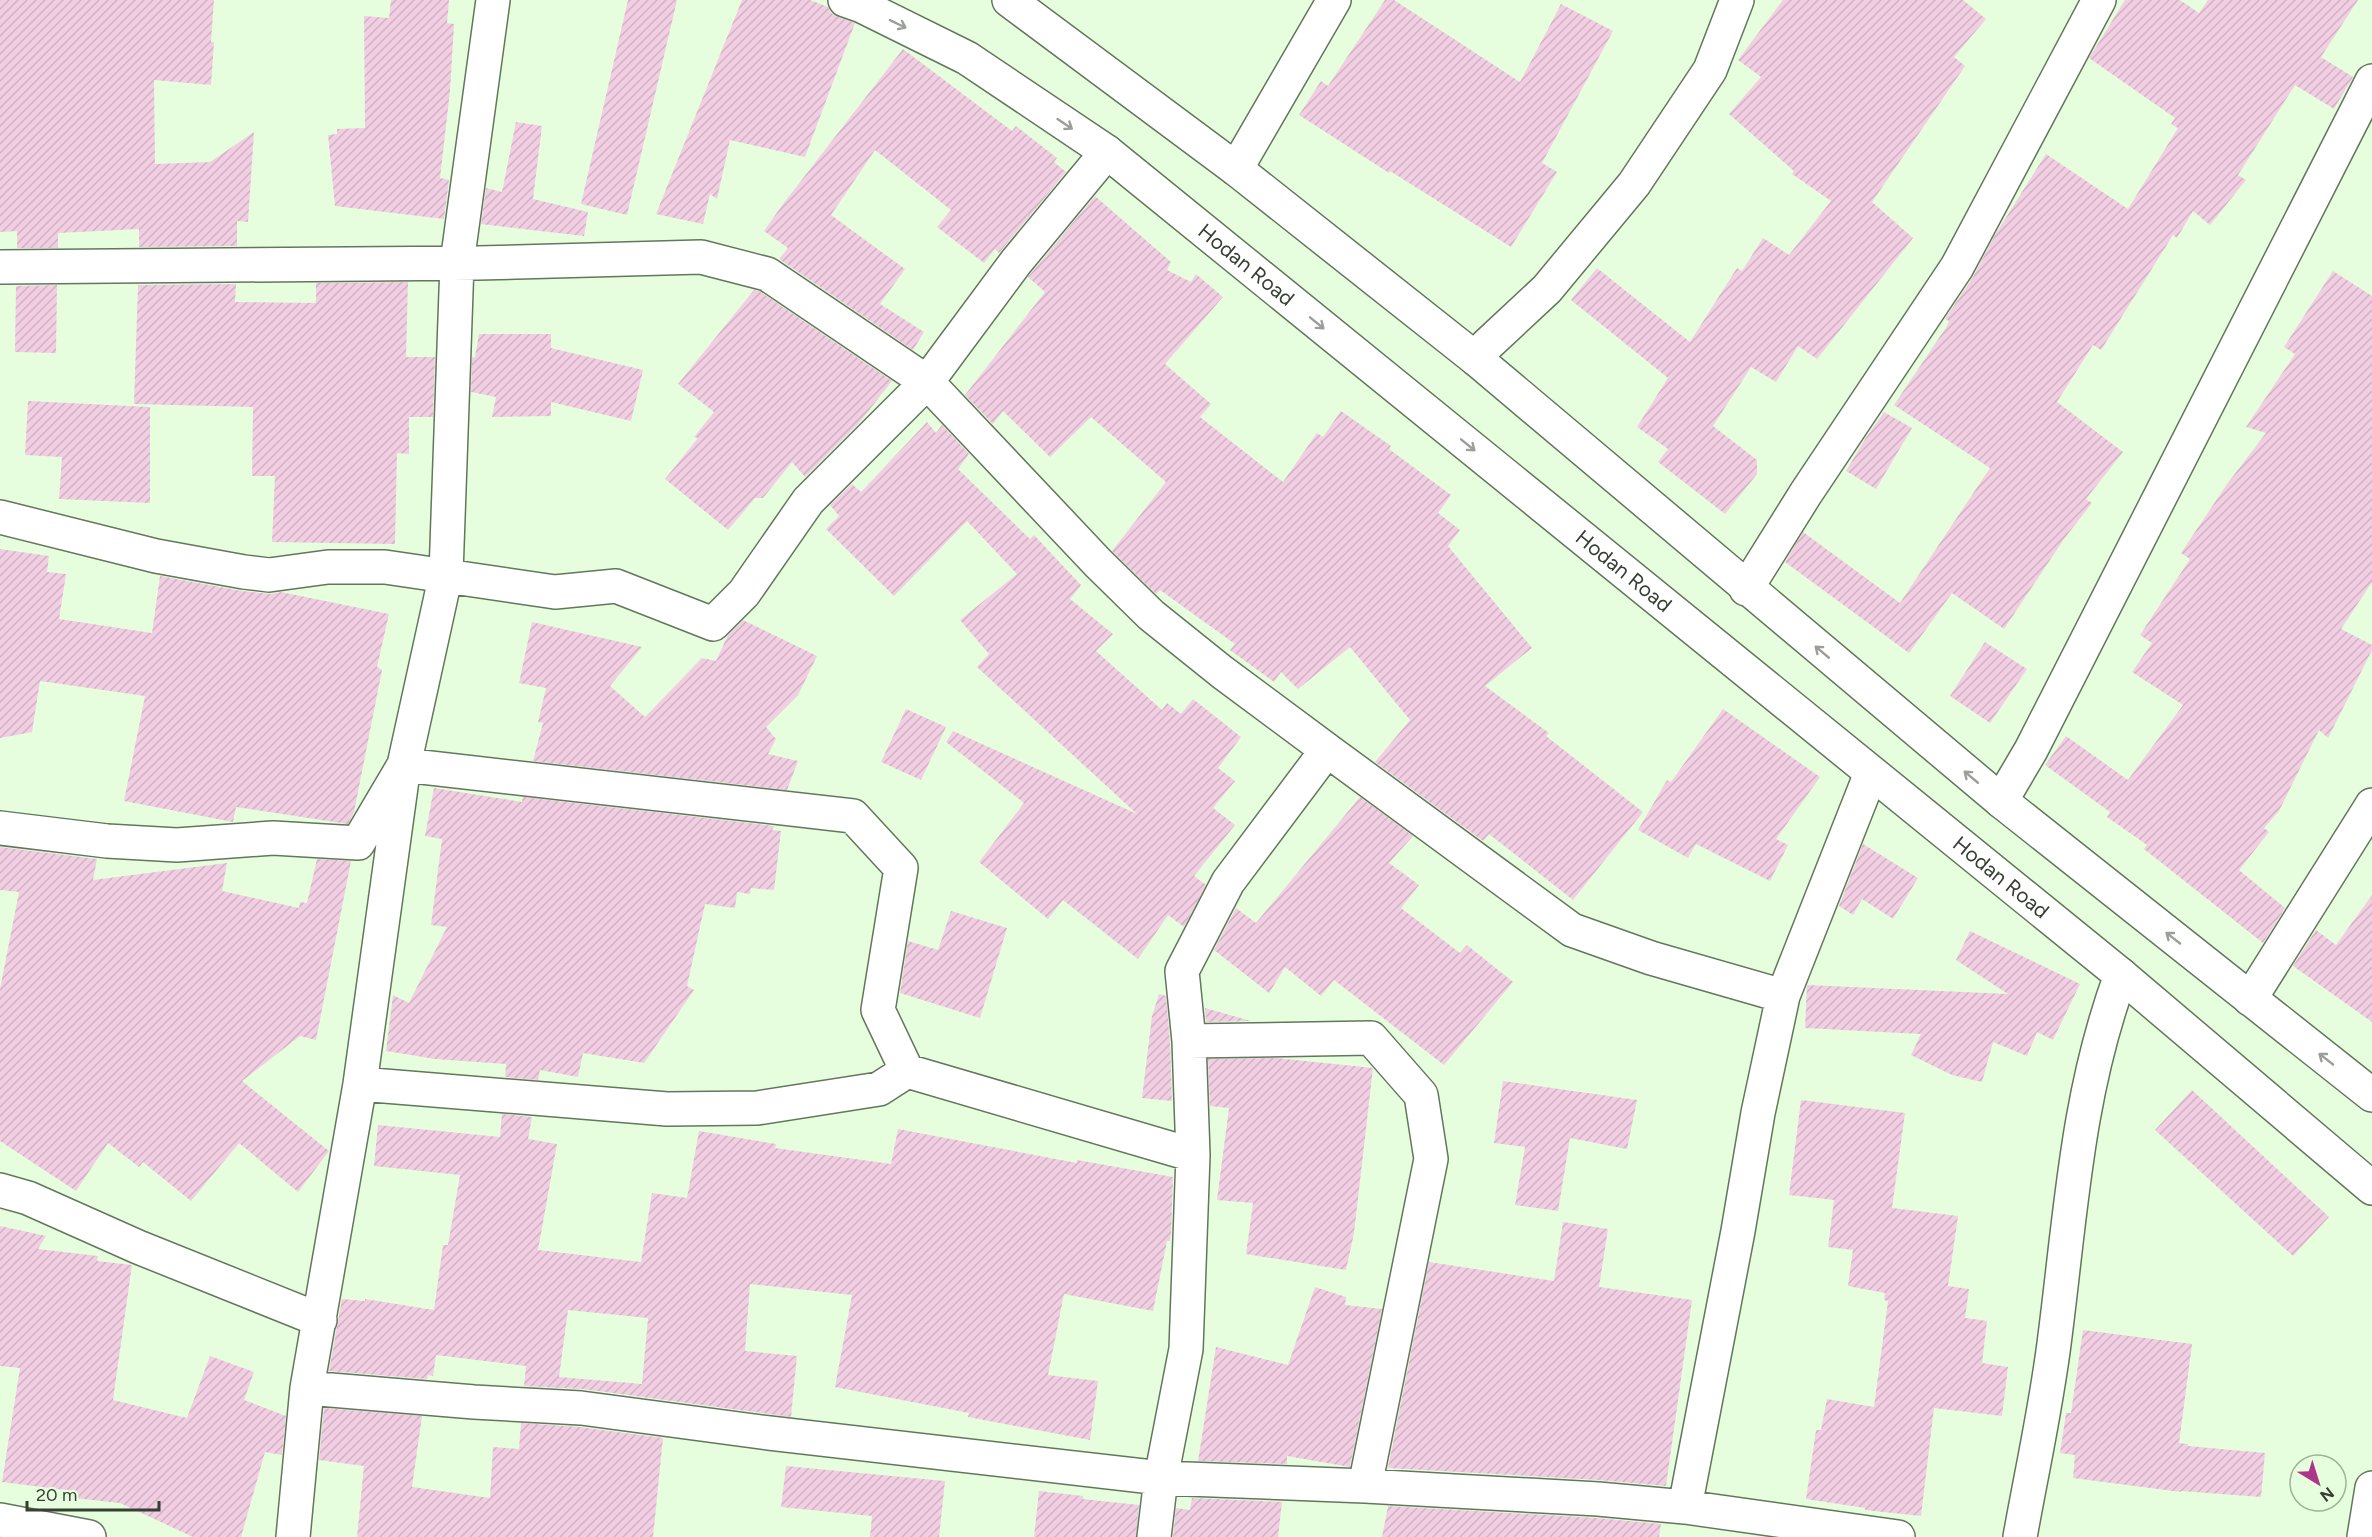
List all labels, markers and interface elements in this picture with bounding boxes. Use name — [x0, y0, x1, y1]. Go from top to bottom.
one-way arrow — [888, 19, 906, 30]
one-way arrow — [1056, 118, 1072, 130]
street label: Hodan Road — [1193, 218, 1299, 311]
one-way arrow — [1309, 316, 1325, 329]
one-way arrow — [1460, 439, 1476, 452]
street label: Hodan Road — [1571, 524, 1677, 617]
one-way arrow — [1814, 645, 1830, 658]
one-way arrow — [1964, 770, 1980, 783]
street label: Hodan Road — [1948, 831, 2054, 923]
one-way arrow — [2166, 931, 2181, 945]
one-way arrow — [2318, 1052, 2334, 1065]
north arrow — [2288, 1453, 2348, 1513]
scale bar — [27, 1474, 159, 1512]
text: N — [2316, 1483, 2338, 1506]
text: 20 m — [36, 1484, 77, 1506]

